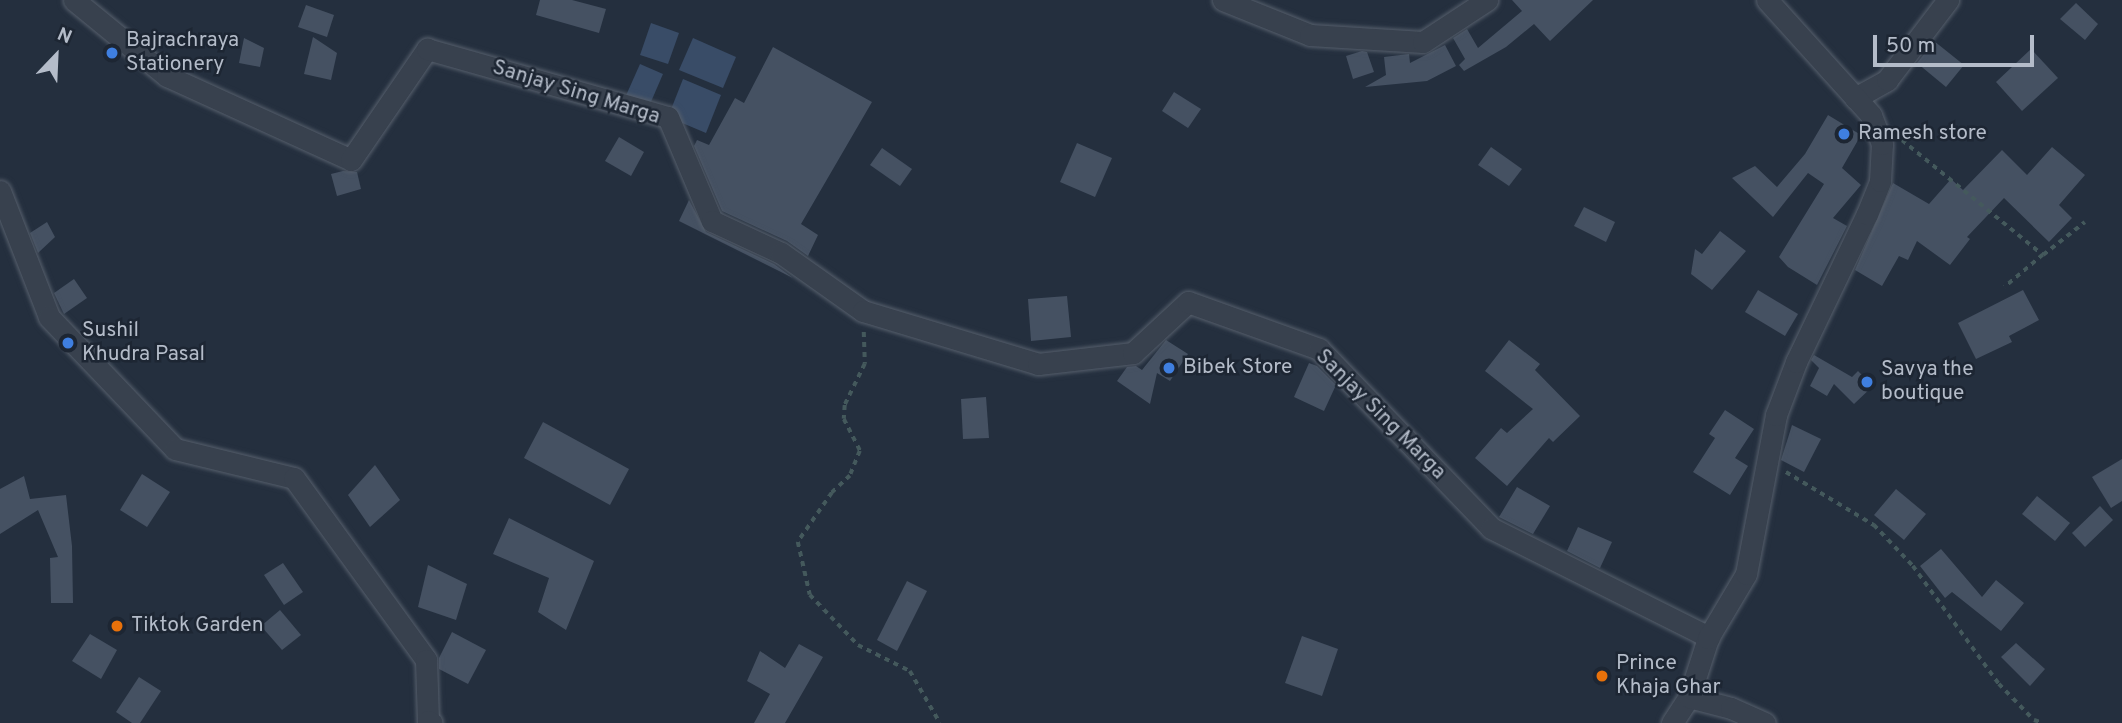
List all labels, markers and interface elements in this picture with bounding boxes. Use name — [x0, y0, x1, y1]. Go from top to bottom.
north arrow — [21, 21, 91, 91]
scale bar — [1877, 21, 2038, 65]
text: N — [53, 23, 75, 50]
place label: Bajrachraya Stationery — [126, 28, 239, 78]
text: 50 m — [1886, 33, 1935, 60]
marker: Bajrachraya Stationery — [104, 45, 120, 61]
street label: Sanjay Sing Marga — [489, 56, 663, 130]
place label: Ramesh store — [1858, 121, 1987, 147]
marker: Ramesh store — [1836, 126, 1852, 142]
place label: Sushil Khudra Pasal — [82, 318, 205, 368]
marker: Sushil Khudra Pasal — [60, 335, 76, 351]
street label: Sanjay Sing Marga — [1310, 345, 1450, 485]
place label: Bibek Store — [1183, 355, 1292, 381]
place label: Savya the boutique — [1881, 357, 1974, 407]
marker: Bibek Store — [1161, 360, 1177, 376]
marker: Savya the boutique — [1859, 374, 1875, 390]
place label: Tiktok Garden — [131, 613, 264, 639]
marker: Tiktok Garden — [109, 618, 125, 634]
place label: Prince Khaja Ghar — [1616, 651, 1721, 701]
marker: Prince Khaja Ghar — [1594, 668, 1610, 684]

